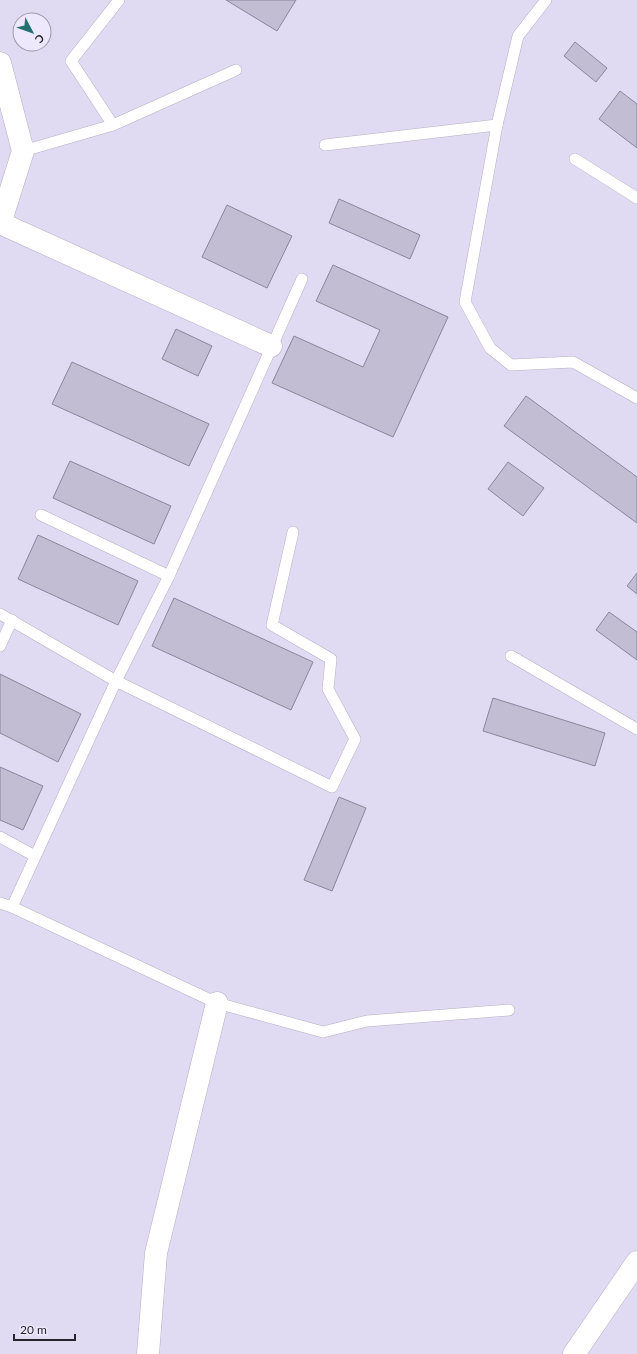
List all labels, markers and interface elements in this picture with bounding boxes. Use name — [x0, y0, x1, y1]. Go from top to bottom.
north arrow — [12, 12, 52, 52]
text: С — [32, 32, 47, 46]
scale bar — [14, 1316, 75, 1342]
text: 20 m — [20, 1322, 47, 1337]

